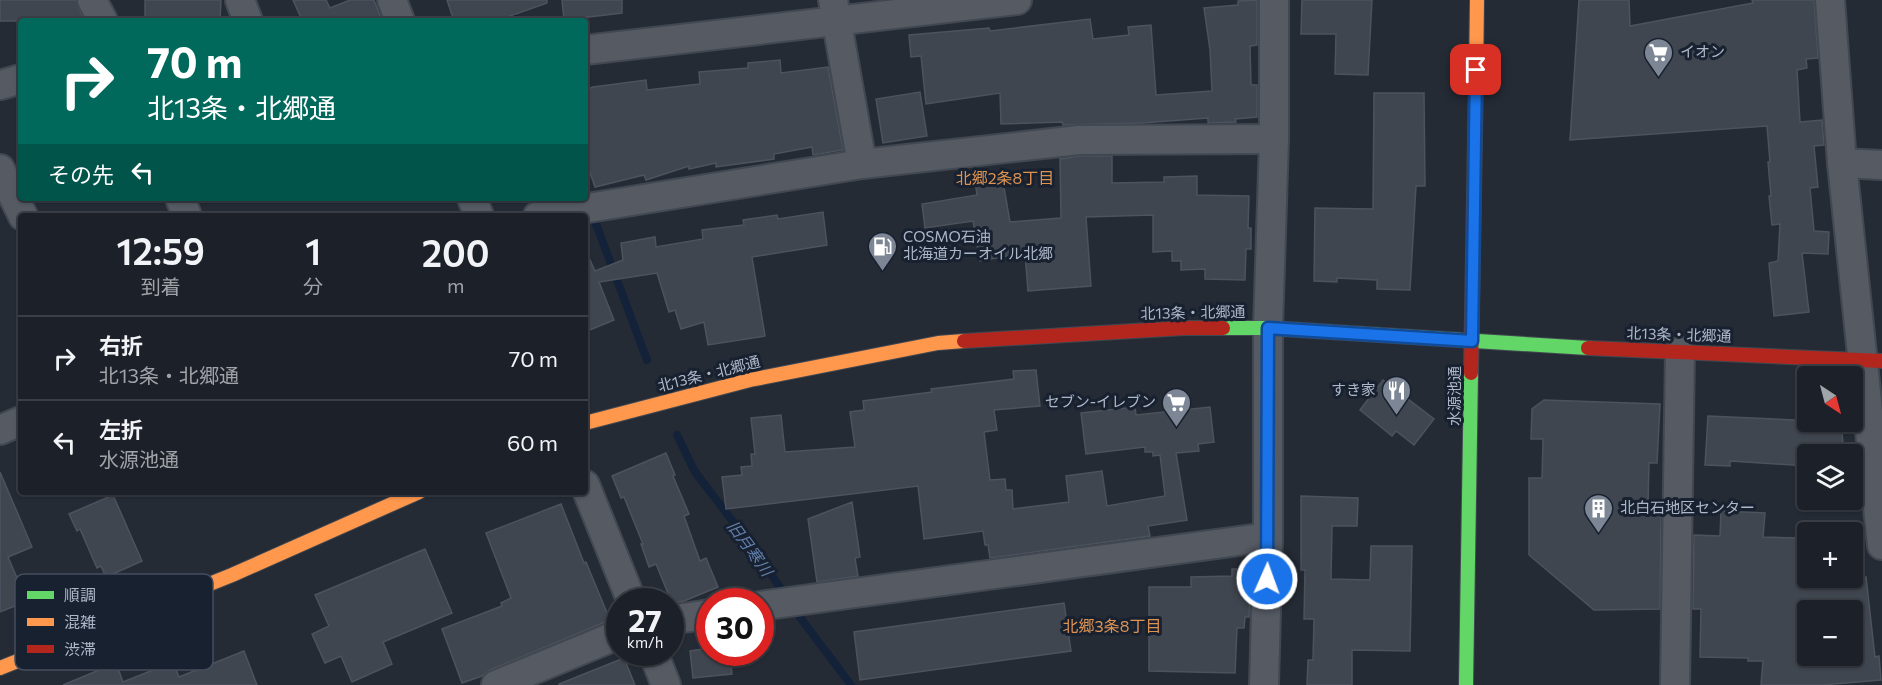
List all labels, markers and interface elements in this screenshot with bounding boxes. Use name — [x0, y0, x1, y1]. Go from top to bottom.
text: 70 m — [147, 35, 242, 87]
supermarket icon: イオン — [1643, 36, 1675, 78]
icon: right — [48, 42, 126, 120]
place label: イオン — [1680, 42, 1725, 60]
pin — [1450, 44, 1501, 95]
icon: arrive — [1459, 53, 1492, 86]
text: 北13条・北郷通 — [147, 91, 336, 124]
icon: left — [126, 156, 159, 189]
text: その先 — [48, 161, 114, 188]
district label: 北郷2条8丁目 — [956, 168, 1054, 187]
place label: COSMO石油 北海道カーオイル北郷 — [903, 227, 1053, 262]
text: 12:59 — [116, 228, 205, 272]
text: 1 — [305, 228, 321, 272]
text: 200 — [422, 230, 490, 274]
fuel station icon: COSMO石油 北海道カーオイル北郷 — [866, 230, 898, 272]
text: m — [447, 273, 464, 297]
text: 到着 — [141, 274, 181, 298]
text: 分 — [303, 274, 323, 298]
street label: 北13条・北郷通 — [1140, 302, 1246, 322]
street label: 北13条・北郷通 — [1626, 323, 1732, 345]
text: 右折 — [99, 332, 143, 359]
icon: right — [48, 342, 81, 375]
text: 70 m — [509, 345, 558, 372]
street label: 北13条・北郷通 — [656, 352, 762, 394]
text: 北13条・北郷通 — [99, 363, 239, 387]
street label: 水源池通 — [1445, 366, 1463, 426]
north arrow — [1797, 366, 1863, 432]
map controls — [1797, 366, 1863, 666]
restaurant icon: すき家 — [1381, 374, 1413, 416]
place label: すき家 — [1331, 380, 1376, 398]
supermarket icon: セブン-イレブン — [1161, 386, 1193, 428]
place label: セブン-イレブン — [1045, 392, 1156, 410]
text: 左折 — [99, 416, 143, 443]
icon: left — [48, 426, 81, 459]
text: 60 m — [507, 429, 558, 456]
button: layers — [1797, 444, 1863, 510]
text: 水源池通 — [99, 447, 179, 471]
building icon: 北白石地区センター — [1583, 492, 1615, 534]
place label: 北白石地区センター — [1620, 498, 1755, 516]
water label: 旧月寒川 — [724, 516, 778, 581]
button: + — [1797, 522, 1863, 588]
position arrow — [1235, 547, 1299, 611]
legend — [15, 574, 213, 670]
text: 順調 — [64, 585, 96, 604]
speed limit sign: 30 — [696, 588, 774, 666]
button: − — [1797, 600, 1863, 666]
text: 27 — [628, 601, 662, 638]
text: 混雑 — [64, 612, 96, 631]
district label: 北郷3条8丁目 — [1063, 616, 1161, 635]
text: km/h — [627, 633, 663, 651]
text: 渋滞 — [64, 639, 96, 658]

